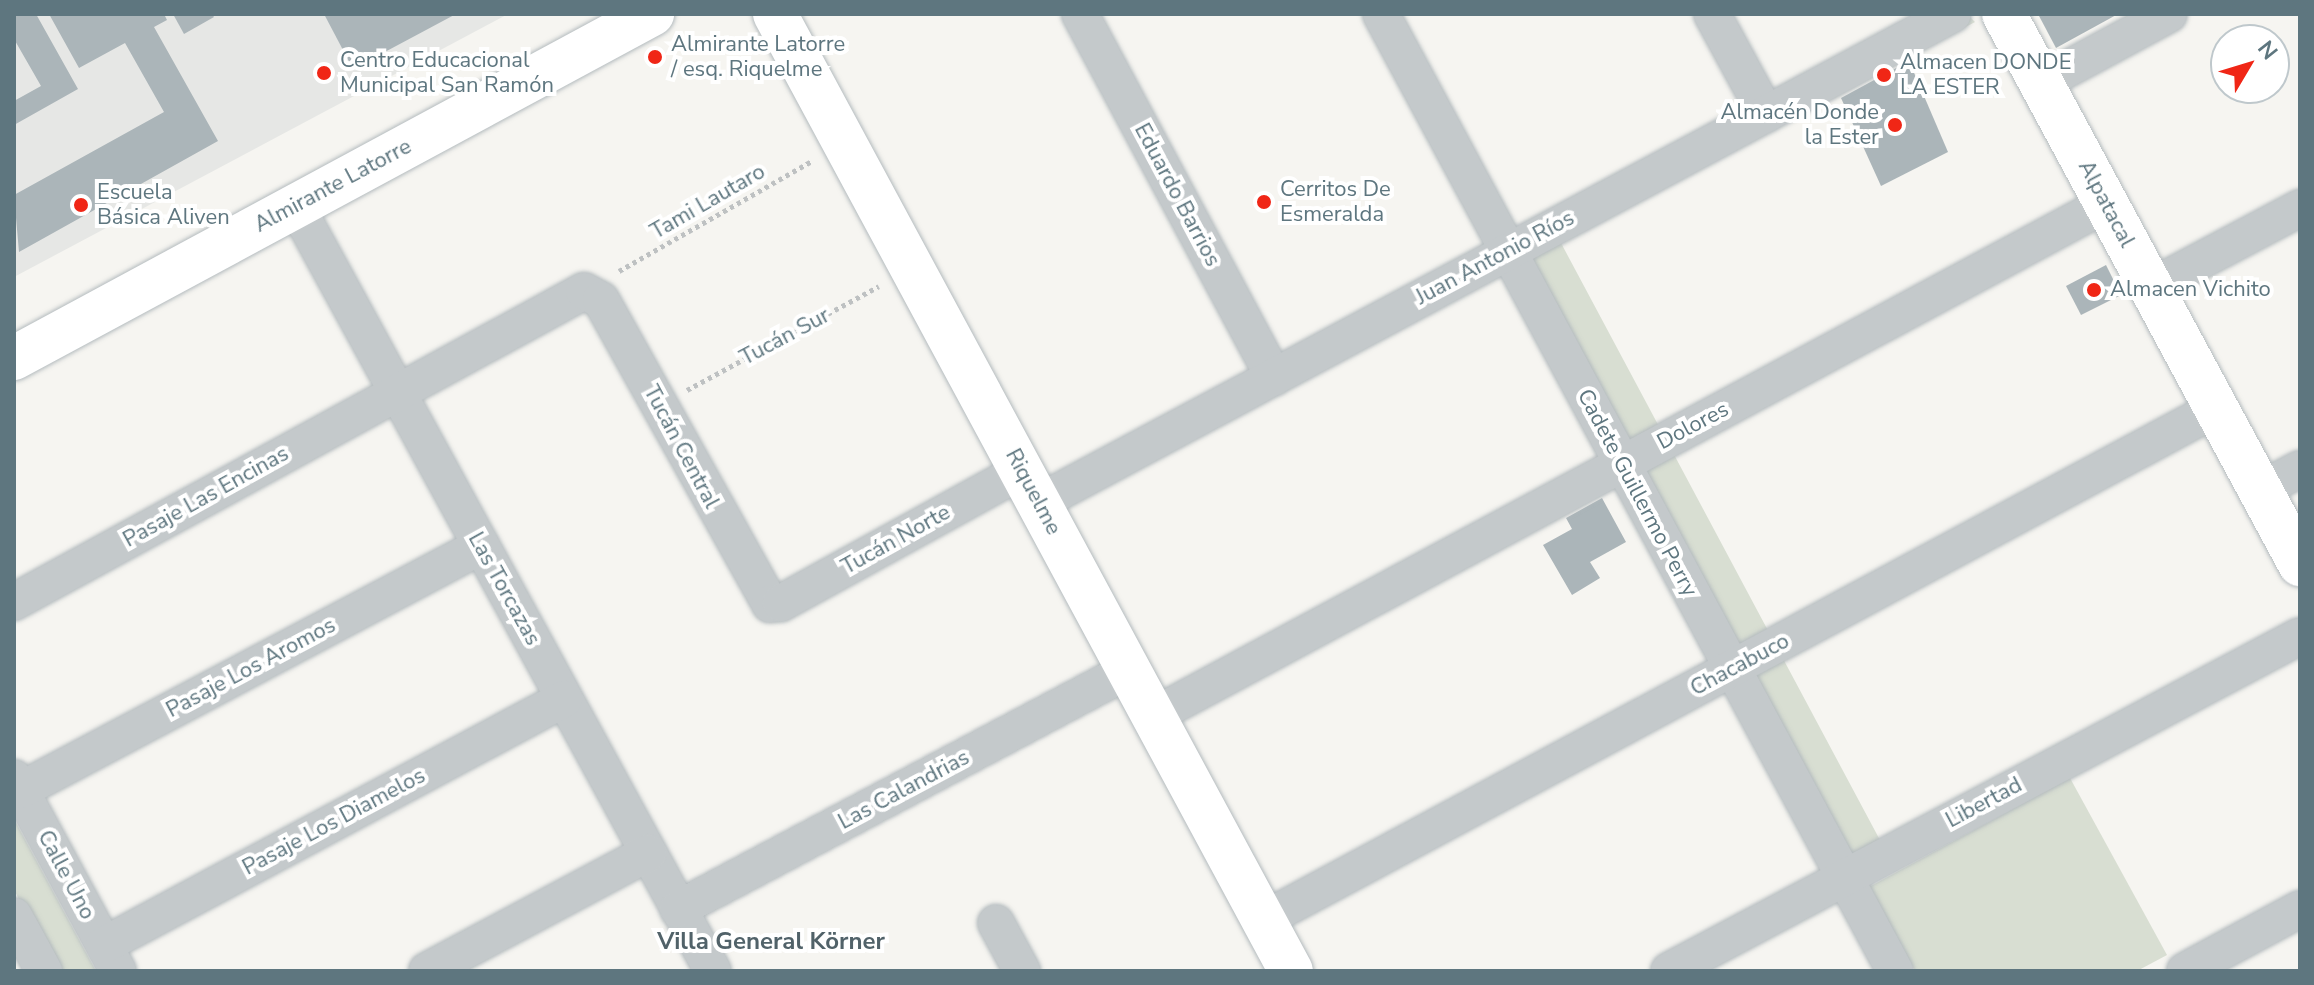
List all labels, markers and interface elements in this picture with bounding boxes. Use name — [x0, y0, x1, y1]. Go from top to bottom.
north arrow — [2210, 24, 2290, 104]
place label: Almirante Latorre / esq. Riquelme — [671, 31, 845, 82]
text: N — [2250, 35, 2284, 66]
place label: Centro Educacional Municipal San Ramón — [340, 47, 554, 98]
marker: Almirante Latorre / esq. Riquelme — [646, 48, 664, 66]
place label: Almacen DONDE LA ESTER — [1900, 49, 2071, 100]
marker: Centro Educacional Municipal San Ramón — [315, 64, 333, 82]
marker: Almacen DONDE LA ESTER — [1875, 66, 1893, 84]
place label: Almacén Donde la Ester — [1721, 99, 1879, 150]
marker: Almacén Donde la Ester — [1886, 116, 1904, 134]
street label: Eduardo Barrios — [1128, 119, 1226, 271]
street label: Almirante Latorre — [250, 133, 416, 239]
street label: Alpatacal — [2072, 156, 2140, 252]
street label: Tami Lautaro — [646, 159, 770, 245]
place label: Cerritos De Esmeralda — [1280, 176, 1391, 228]
place label: Escuela Básica Aliven — [97, 179, 230, 230]
marker: Cerritos De Esmeralda — [1255, 193, 1273, 211]
marker: Escuela Básica Aliven — [72, 196, 90, 214]
street label: Juan Antonio Ríos — [1411, 205, 1579, 311]
place label: Almacen Vichito — [2110, 277, 2271, 303]
marker: Almacen Vichito — [2085, 281, 2103, 299]
street label: Tucán Sur — [736, 302, 834, 372]
street label: Tucán Central — [637, 381, 725, 513]
street label: Cadete Guillermo Perry — [1571, 385, 1703, 601]
street label: Dolores — [1653, 396, 1733, 456]
street label: Pasaje Las Encinas — [119, 441, 293, 553]
street label: Riquelme — [999, 444, 1067, 540]
street label: Tucán Norte — [837, 499, 955, 581]
street label: Las Torcazas — [462, 528, 546, 650]
street label: Pasaje Los Aromos — [162, 612, 340, 724]
street label: Chacabuco — [1686, 628, 1794, 702]
street label: Las Calandrias — [834, 744, 974, 836]
street label: Pasaje Los Diamelos — [238, 763, 430, 881]
street label: Libertad — [1942, 772, 2026, 834]
street label: Calle Uno — [32, 826, 100, 924]
district label: Villa General Körner — [657, 928, 885, 956]

